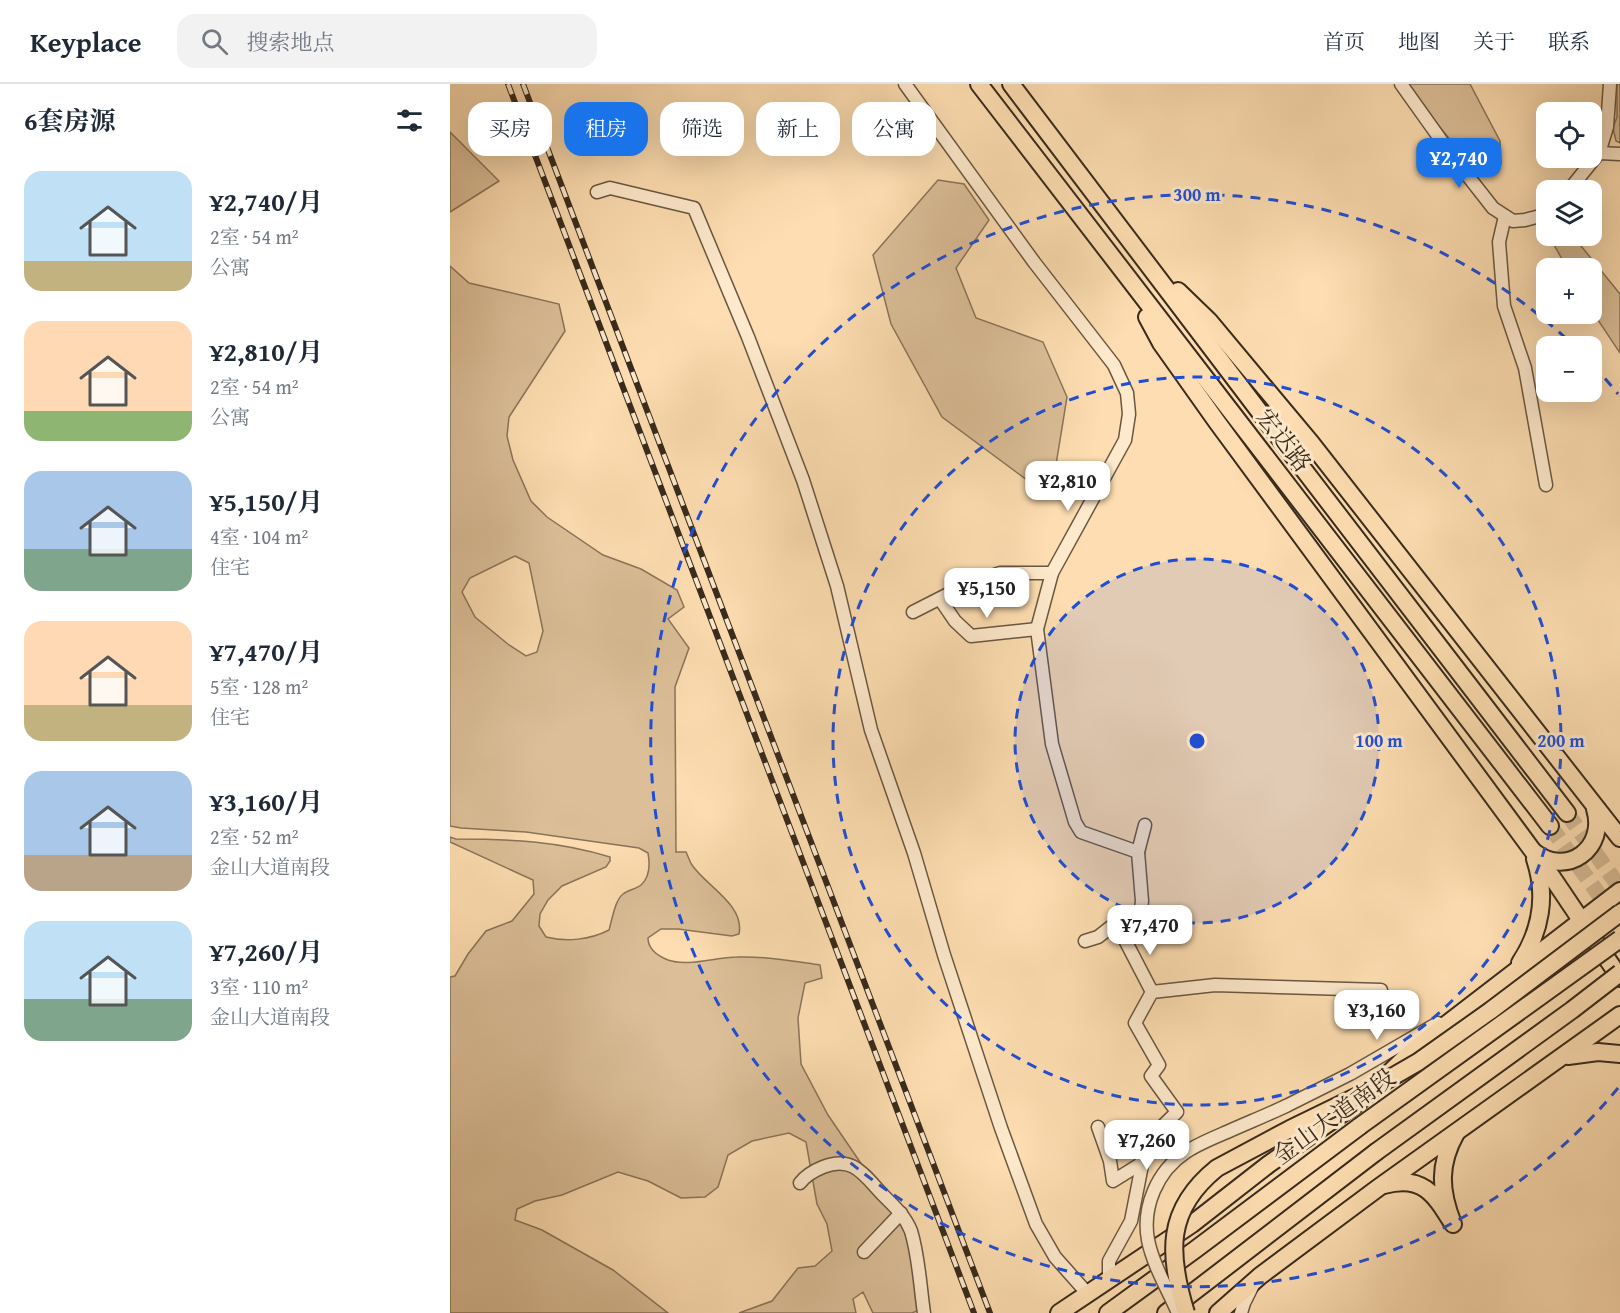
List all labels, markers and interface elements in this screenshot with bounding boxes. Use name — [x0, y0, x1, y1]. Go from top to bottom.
search box — [177, 14, 597, 68]
text: Keyplace — [30, 21, 141, 62]
icon: search — [198, 25, 231, 58]
text: 搜索地点 — [246, 26, 334, 58]
text: 首页 — [1323, 26, 1365, 57]
text: 地图 — [1398, 26, 1440, 57]
text: 关于 — [1473, 26, 1515, 57]
text: 联系 — [1548, 26, 1590, 57]
text: 6套房源 — [24, 101, 115, 140]
chip: 买房 — [468, 102, 552, 156]
chip: 租房 — [564, 102, 648, 156]
chip: 筛选 — [660, 102, 744, 156]
chip: 新上 — [756, 102, 840, 156]
chip: 公寓 — [852, 102, 936, 156]
map controls — [1536, 102, 1602, 402]
button: locate — [1536, 102, 1602, 168]
icon: filters — [393, 104, 426, 137]
pin: ¥2,740 — [1410, 138, 1508, 189]
text: ¥2,740 — [1430, 143, 1488, 172]
button: layers — [1536, 180, 1602, 246]
text: 300 m — [1173, 181, 1221, 208]
text: ¥2,740/月 — [210, 182, 323, 221]
icon: home — [72, 195, 144, 267]
text: 2室 · 54 m² — [210, 222, 299, 251]
text: 公寓 — [210, 252, 250, 281]
button: + — [1536, 258, 1602, 324]
text: ¥2,810/月 — [210, 332, 323, 371]
button: − — [1536, 336, 1602, 402]
icon: home — [72, 345, 144, 417]
text: 2室 · 54 m² — [210, 372, 299, 401]
street label: 宏达路 — [1248, 401, 1320, 479]
text: 公寓 — [210, 402, 250, 431]
pin: ¥2,810 — [1019, 461, 1117, 512]
text: ¥2,810 — [1039, 466, 1097, 495]
text: ¥5,150/月 — [210, 482, 323, 521]
icon: home — [72, 495, 144, 567]
text: 4室 · 104 m² — [210, 522, 308, 551]
text: 住宅 — [210, 552, 250, 581]
pin: ¥5,150 — [938, 568, 1036, 619]
text: ¥5,150 — [958, 573, 1016, 602]
text: ¥7,470/月 — [210, 632, 323, 671]
icon: home — [72, 645, 144, 717]
text: 5室 · 128 m² — [210, 672, 308, 701]
text: 住宅 — [210, 702, 250, 731]
text: 100 m — [1355, 727, 1403, 754]
text: 200 m — [1537, 727, 1585, 754]
centre of rings — [1187, 731, 1207, 751]
text: ¥3,160/月 — [210, 782, 323, 821]
icon: home — [72, 795, 144, 867]
text: 2室 · 52 m² — [210, 822, 299, 851]
text: 金山大道南段 — [210, 852, 330, 881]
pin: ¥7,470 — [1101, 905, 1199, 956]
text: ¥7,470 — [1121, 910, 1179, 939]
text: ¥7,260/月 — [210, 932, 323, 971]
icon: home — [72, 945, 144, 1017]
text: 3室 · 110 m² — [210, 972, 308, 1001]
pin: ¥3,160 — [1328, 990, 1426, 1041]
text: ¥3,160 — [1348, 995, 1406, 1024]
text: 金山大道南段 — [210, 1002, 330, 1031]
street label: 金山大道南段 — [1265, 1060, 1403, 1172]
pin: ¥7,260 — [1098, 1120, 1196, 1171]
text: ¥7,260 — [1118, 1125, 1176, 1154]

